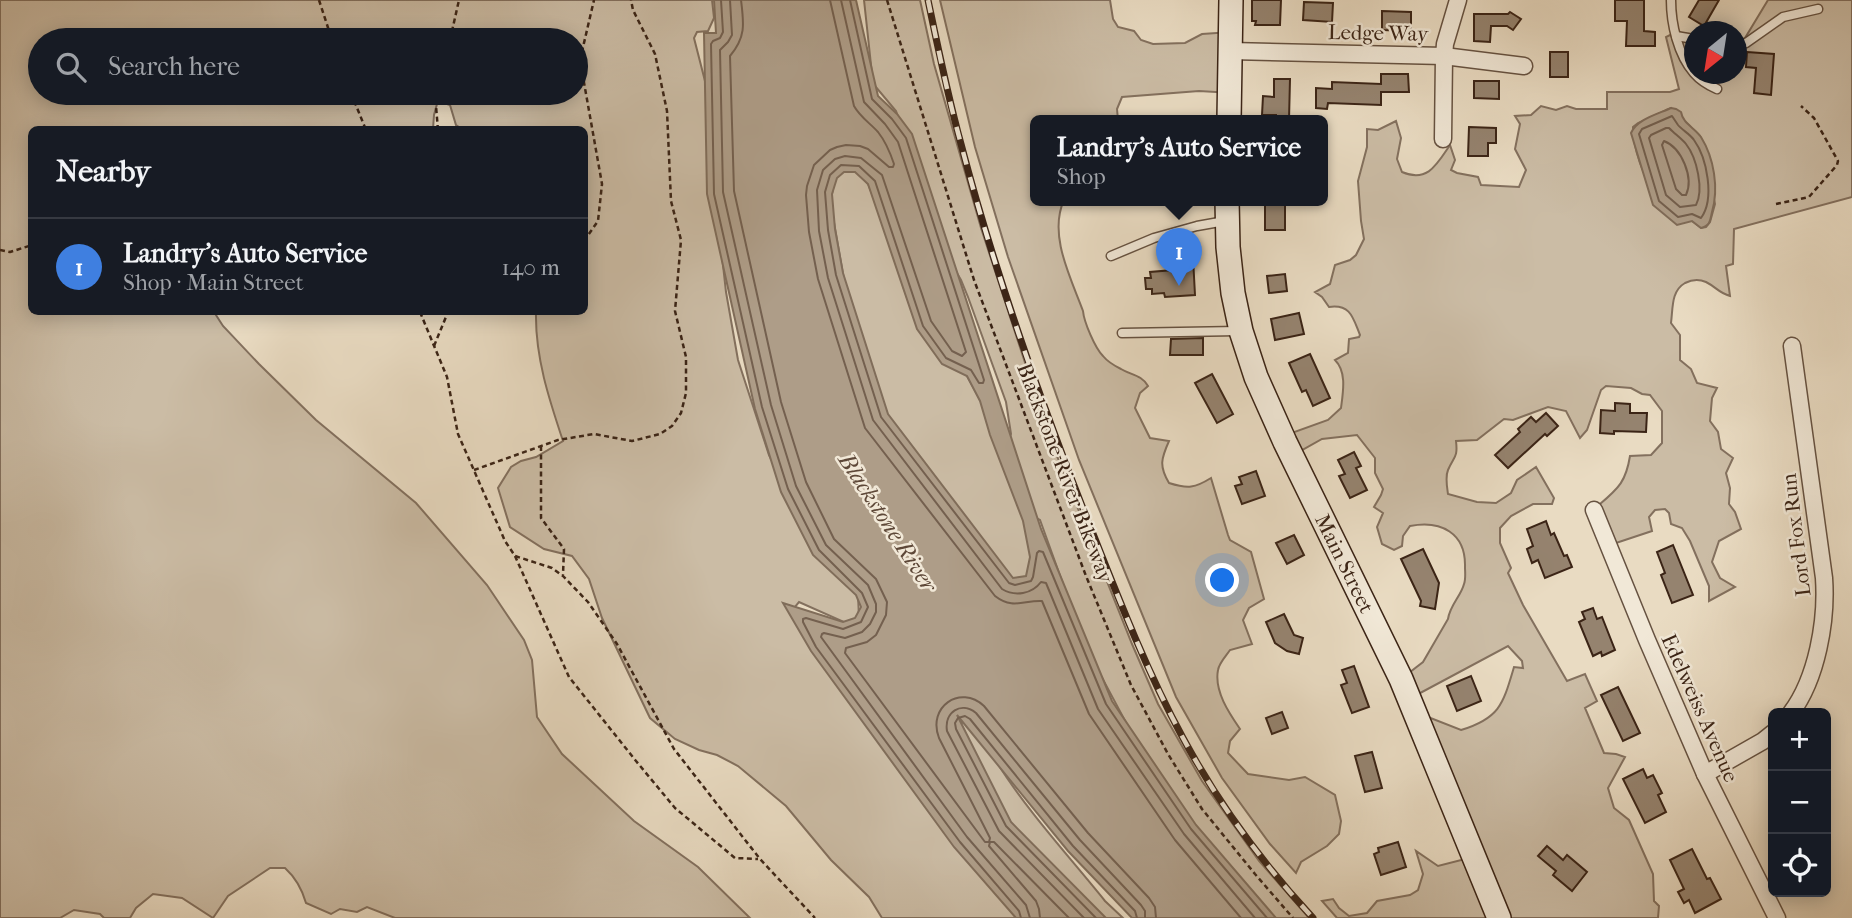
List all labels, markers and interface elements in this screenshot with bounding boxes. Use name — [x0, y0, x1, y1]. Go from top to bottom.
street label: Ledge Way — [1328, 20, 1429, 46]
north arrow — [1684, 21, 1747, 84]
search box — [28, 28, 588, 105]
icon: search — [52, 48, 90, 86]
text: Search here — [108, 51, 240, 82]
popup — [1030, 115, 1328, 206]
text: Landry's Auto Service — [1057, 132, 1301, 163]
text: Nearby — [56, 154, 151, 189]
text: Shop — [1057, 163, 1106, 190]
pin: 1 — [1156, 228, 1202, 286]
text: Landry's Auto Service — [123, 238, 367, 269]
text: 1 — [75, 254, 83, 281]
text: 140 m — [501, 254, 560, 281]
text: Shop · Main Street — [123, 269, 304, 296]
street label: Blackstone River Bikeway — [1012, 360, 1118, 587]
water label: Blackstone River — [832, 446, 943, 598]
street label: Lord Fox Run — [1777, 472, 1815, 598]
street label: Main Street — [1310, 510, 1379, 617]
your location — [1205, 563, 1239, 597]
street label: Edelweiss Avenue — [1657, 630, 1743, 786]
map controls — [1768, 708, 1831, 897]
button: + — [1768, 708, 1831, 771]
button: − — [1768, 771, 1831, 834]
button: locate — [1768, 834, 1831, 897]

